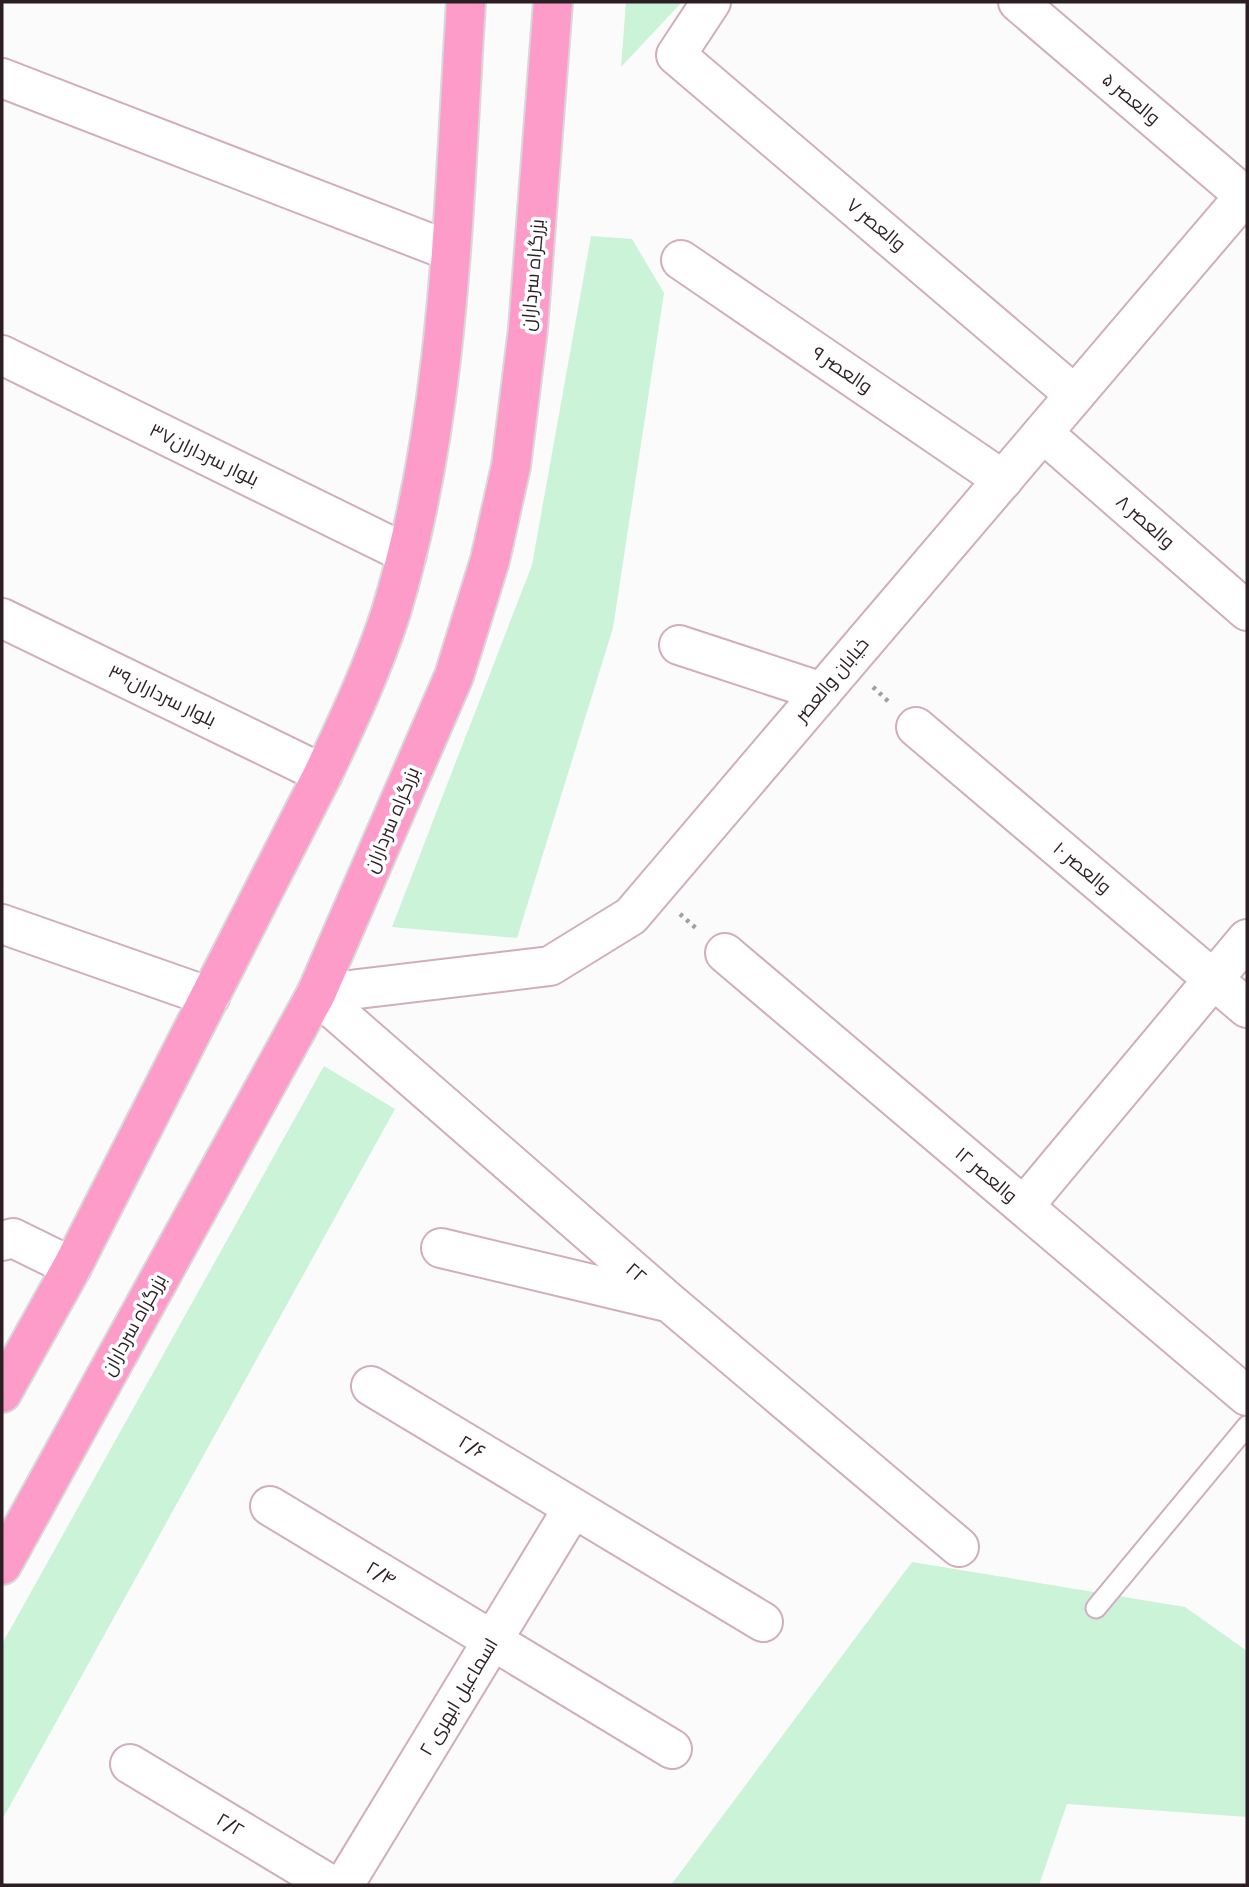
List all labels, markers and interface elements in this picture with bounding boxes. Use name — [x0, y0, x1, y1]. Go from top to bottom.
street label: والعصر ۵ — [1097, 68, 1165, 130]
street label: والعصر ۷ — [841, 193, 911, 257]
street label: بزرگراه سرداران — [516, 218, 550, 332]
street label: والعصر ۹ — [807, 341, 877, 399]
street label: بلوار سرداران۳۷ — [145, 418, 263, 492]
street label: والعصر ۸ — [1111, 490, 1179, 554]
street label: خیابان والعصر — [789, 633, 874, 728]
street label: بلوار سرداران۳۹ — [104, 660, 220, 732]
street label: بزرگراه سرداران — [359, 763, 425, 877]
street label: والعصر ۱۰ — [1048, 837, 1116, 899]
street label: والعصر ۱۲ — [950, 1142, 1022, 1208]
street label: ۲۲ — [621, 1257, 651, 1289]
street label: بزرگراه سرداران — [96, 1270, 172, 1380]
street label: ۲/۶ — [454, 1430, 490, 1464]
street label: ۲/۴ — [362, 1556, 400, 1592]
street label: اسماعیل ابهری ۲ — [414, 1634, 504, 1760]
street label: ۲/۲ — [212, 1807, 248, 1843]

